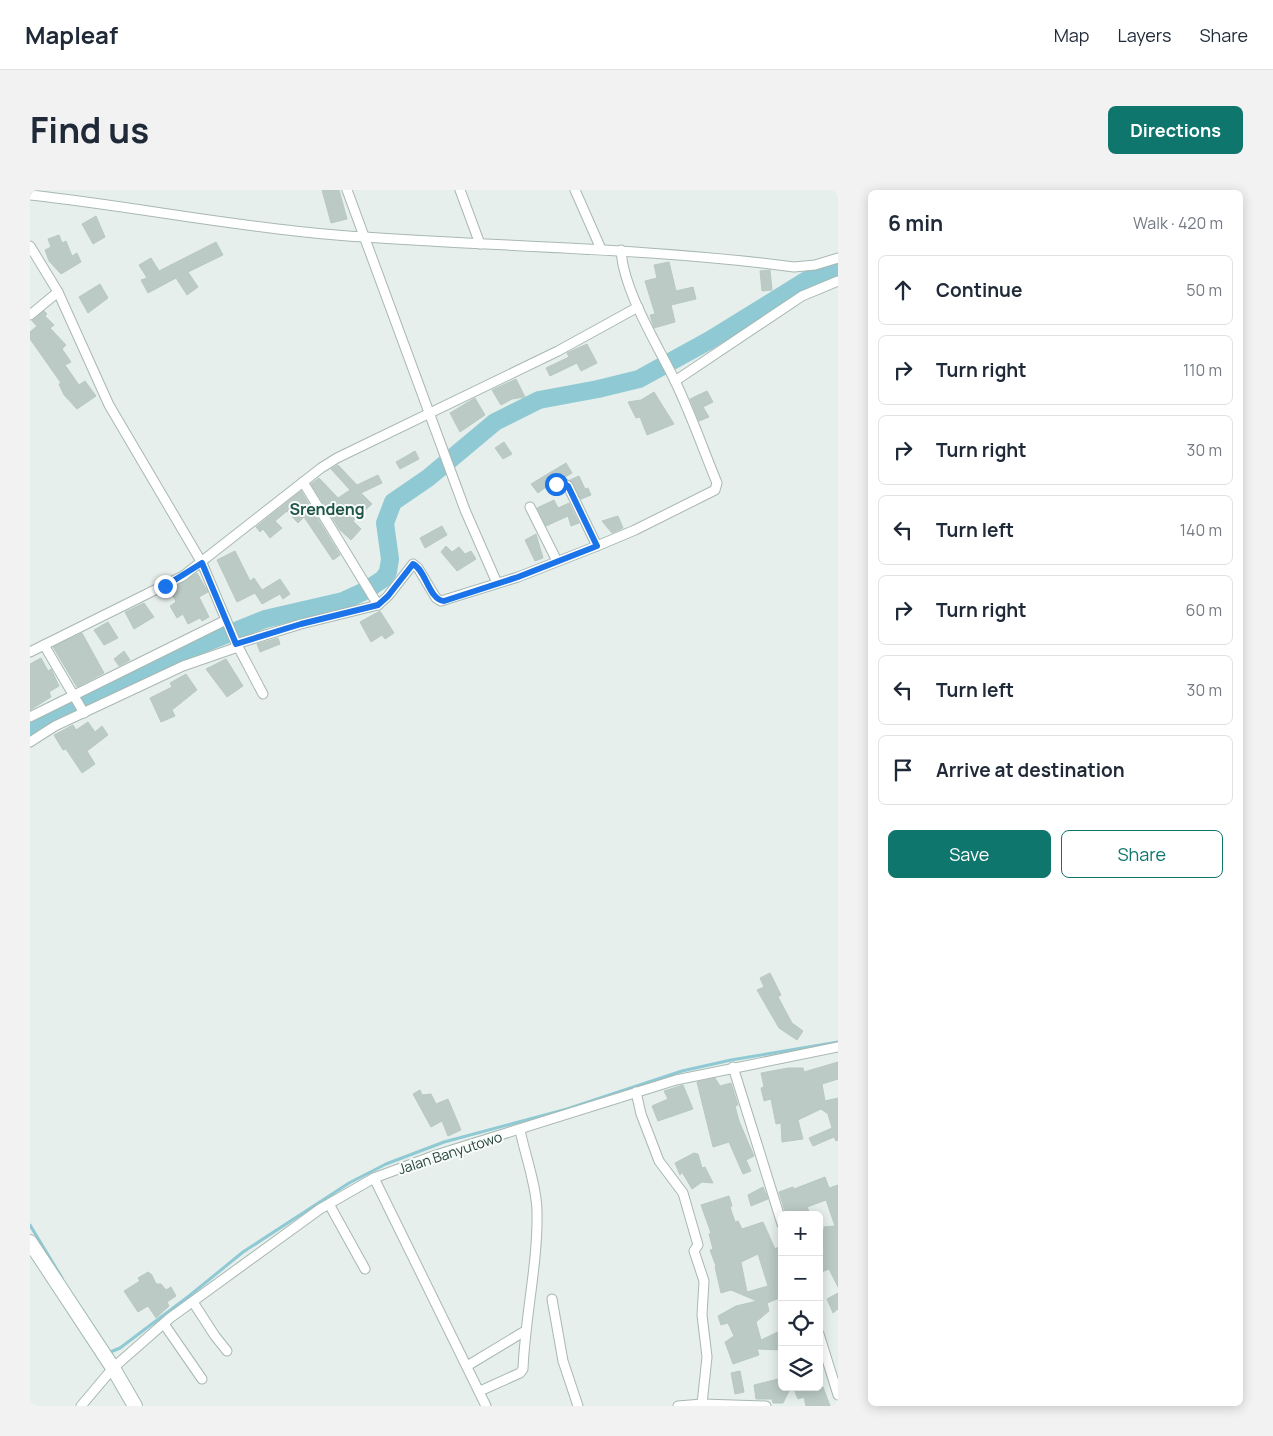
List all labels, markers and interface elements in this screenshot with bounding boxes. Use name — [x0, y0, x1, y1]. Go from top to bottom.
text: Mapleaf — [25, 18, 118, 51]
text: Map — [1054, 23, 1089, 47]
text: Layers — [1117, 23, 1171, 47]
text: Share — [1199, 23, 1248, 47]
text: Find us — [30, 106, 149, 154]
button: Directions — [1108, 106, 1243, 154]
text: 6 min — [888, 209, 943, 237]
text: Walk · 420 m — [1133, 212, 1223, 234]
icon: ahead — [889, 276, 917, 304]
text: Continue — [936, 277, 1022, 303]
text: 50 m — [1186, 279, 1222, 301]
icon: right — [889, 356, 917, 384]
text: Turn right — [936, 357, 1026, 383]
text: 110 m — [1183, 359, 1222, 381]
icon: right — [889, 436, 917, 464]
text: Turn right — [936, 437, 1026, 463]
text: 30 m — [1187, 439, 1222, 461]
route start — [545, 473, 568, 496]
district label: Srendeng — [289, 498, 365, 520]
icon: left — [889, 516, 917, 544]
text: Turn left — [936, 517, 1014, 543]
text: 140 m — [1180, 519, 1222, 541]
route end — [154, 575, 177, 598]
icon: right — [889, 596, 917, 624]
text: Turn right — [936, 597, 1026, 623]
text: 60 m — [1186, 599, 1222, 621]
icon: left — [889, 676, 917, 704]
text: Turn left — [936, 677, 1014, 703]
text: 30 m — [1187, 679, 1222, 701]
icon: arrive — [889, 756, 917, 784]
text: Arrive at destination — [936, 757, 1125, 783]
button: Save — [888, 830, 1051, 878]
button: Share — [1061, 830, 1223, 878]
street label: Jalan Banyutowo — [395, 1127, 504, 1178]
map controls — [778, 1211, 823, 1391]
button: + — [778, 1211, 823, 1256]
button: − — [778, 1256, 823, 1301]
button: locate — [778, 1301, 823, 1346]
button: layers — [778, 1346, 823, 1391]

